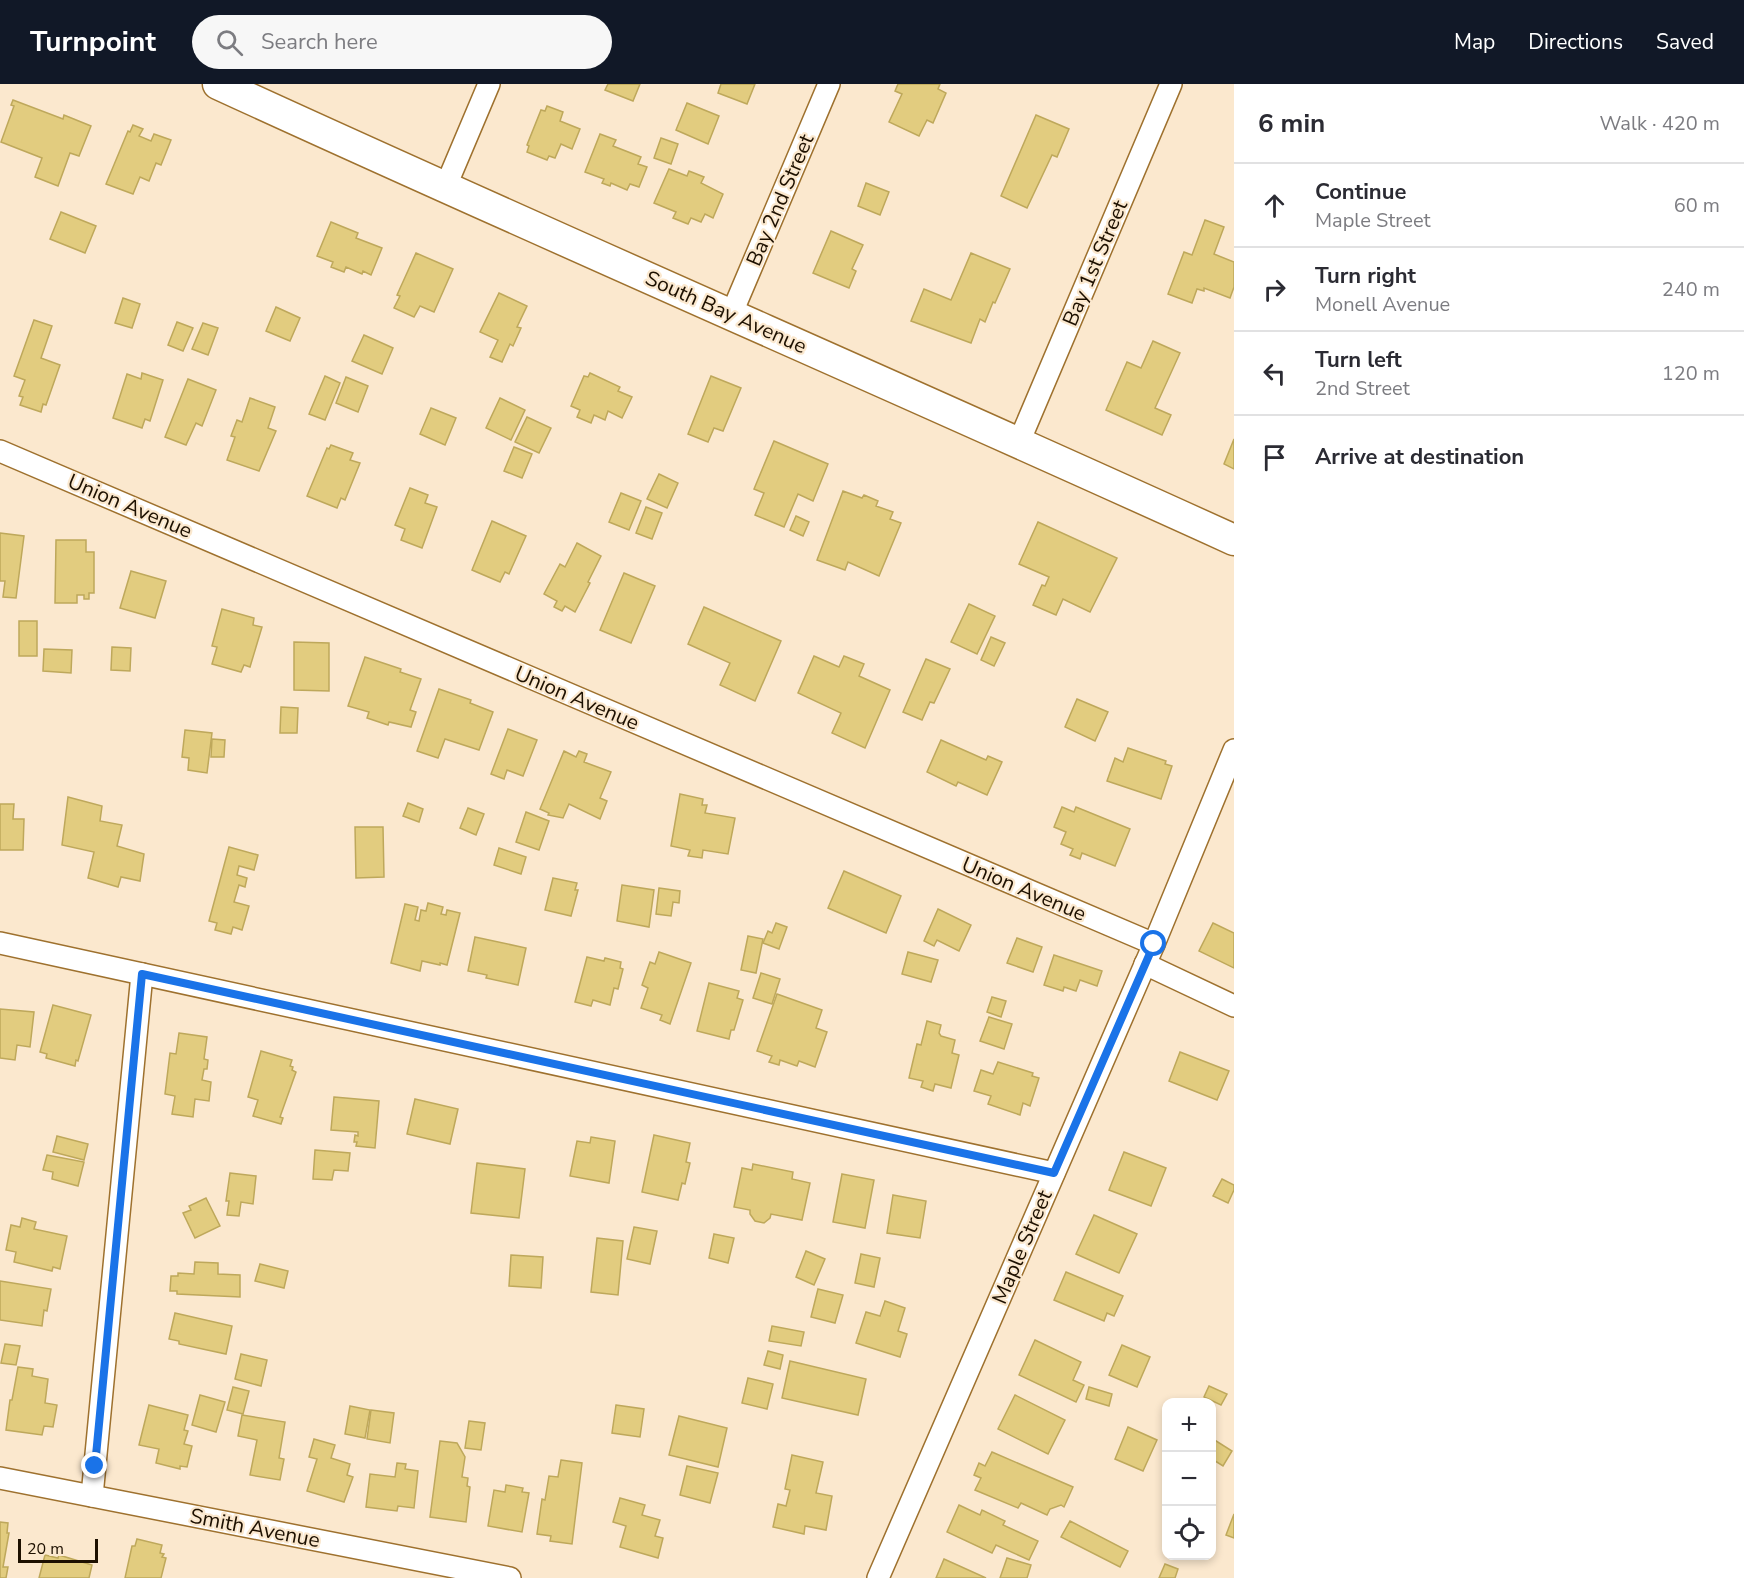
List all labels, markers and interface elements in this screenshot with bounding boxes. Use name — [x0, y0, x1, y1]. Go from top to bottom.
search box — [192, 15, 612, 69]
text: Turnpoint — [30, 23, 156, 61]
icon: search — [213, 26, 246, 59]
text: Search here — [261, 27, 378, 57]
text: Map — [1454, 28, 1495, 56]
text: Directions — [1528, 28, 1623, 56]
text: Saved — [1656, 28, 1714, 56]
text: 6 min — [1258, 106, 1325, 141]
text: Walk · 420 m — [1600, 110, 1720, 137]
street label: Bay 2nd Street — [740, 129, 821, 270]
text: Continue — [1315, 177, 1406, 207]
icon: ahead — [1258, 189, 1291, 222]
text: 60 m — [1674, 192, 1720, 219]
street label: Bay 1st Street — [1056, 195, 1134, 330]
text: Maple Street — [1315, 207, 1431, 234]
text: Turn right — [1315, 261, 1416, 291]
street label: South Bay Avenue — [641, 264, 811, 360]
icon: right — [1258, 273, 1291, 306]
text: 240 m — [1662, 276, 1720, 303]
text: Monell Avenue — [1315, 291, 1450, 318]
text: Turn left — [1315, 345, 1402, 375]
icon: left — [1258, 357, 1291, 390]
text: 120 m — [1662, 360, 1720, 387]
text: 2nd Street — [1315, 375, 1410, 402]
icon: arrive — [1258, 441, 1291, 474]
text: Arrive at destination — [1315, 442, 1524, 472]
street label: Union Avenue — [64, 467, 196, 545]
street label: Union Avenue — [511, 659, 643, 737]
street label: Union Avenue — [958, 850, 1090, 928]
route start — [1140, 930, 1166, 956]
street label: Maple Street — [985, 1185, 1059, 1308]
map controls — [1162, 1398, 1216, 1560]
button: + — [1162, 1398, 1216, 1452]
route end — [81, 1452, 107, 1478]
button: − — [1162, 1452, 1216, 1506]
street label: Smith Avenue — [188, 1502, 322, 1554]
button: locate — [1162, 1506, 1216, 1560]
scale bar — [18, 1536, 98, 1564]
text: 20 m — [27, 1538, 64, 1560]

